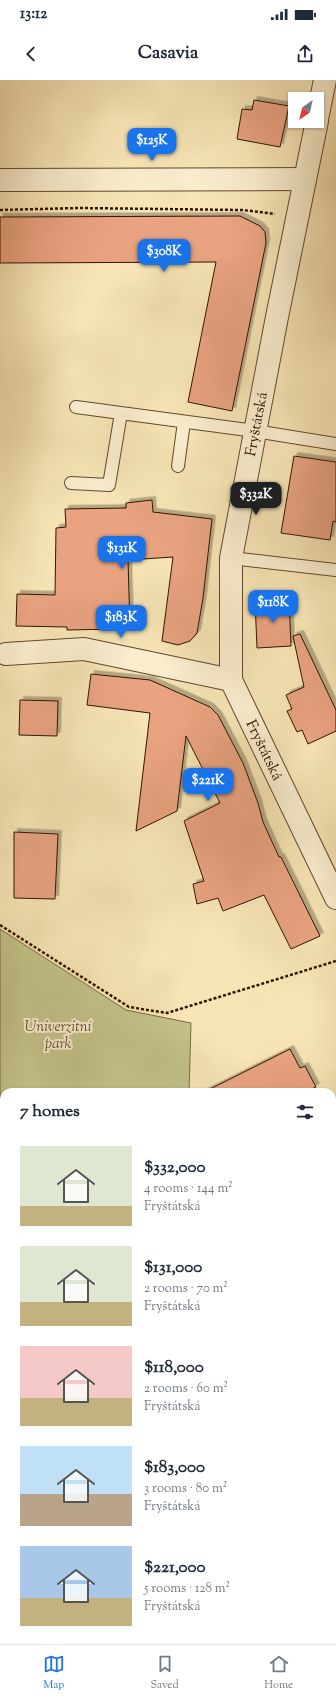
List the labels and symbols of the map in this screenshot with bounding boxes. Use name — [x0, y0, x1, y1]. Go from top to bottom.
north arrow — [288, 92, 324, 128]
pin: $125K — [124, 128, 180, 162]
pin: $308K — [136, 239, 192, 273]
street label: Fryštátská — [241, 390, 274, 458]
pin: $332K — [228, 482, 284, 516]
pin: $131K — [94, 536, 150, 570]
pin: $118K — [245, 590, 301, 624]
pin: $183K — [93, 605, 149, 639]
street label: Fryštátská — [240, 717, 287, 785]
pin: $221K — [180, 768, 236, 802]
park label: Univerzitní park — [25, 1017, 92, 1055]

